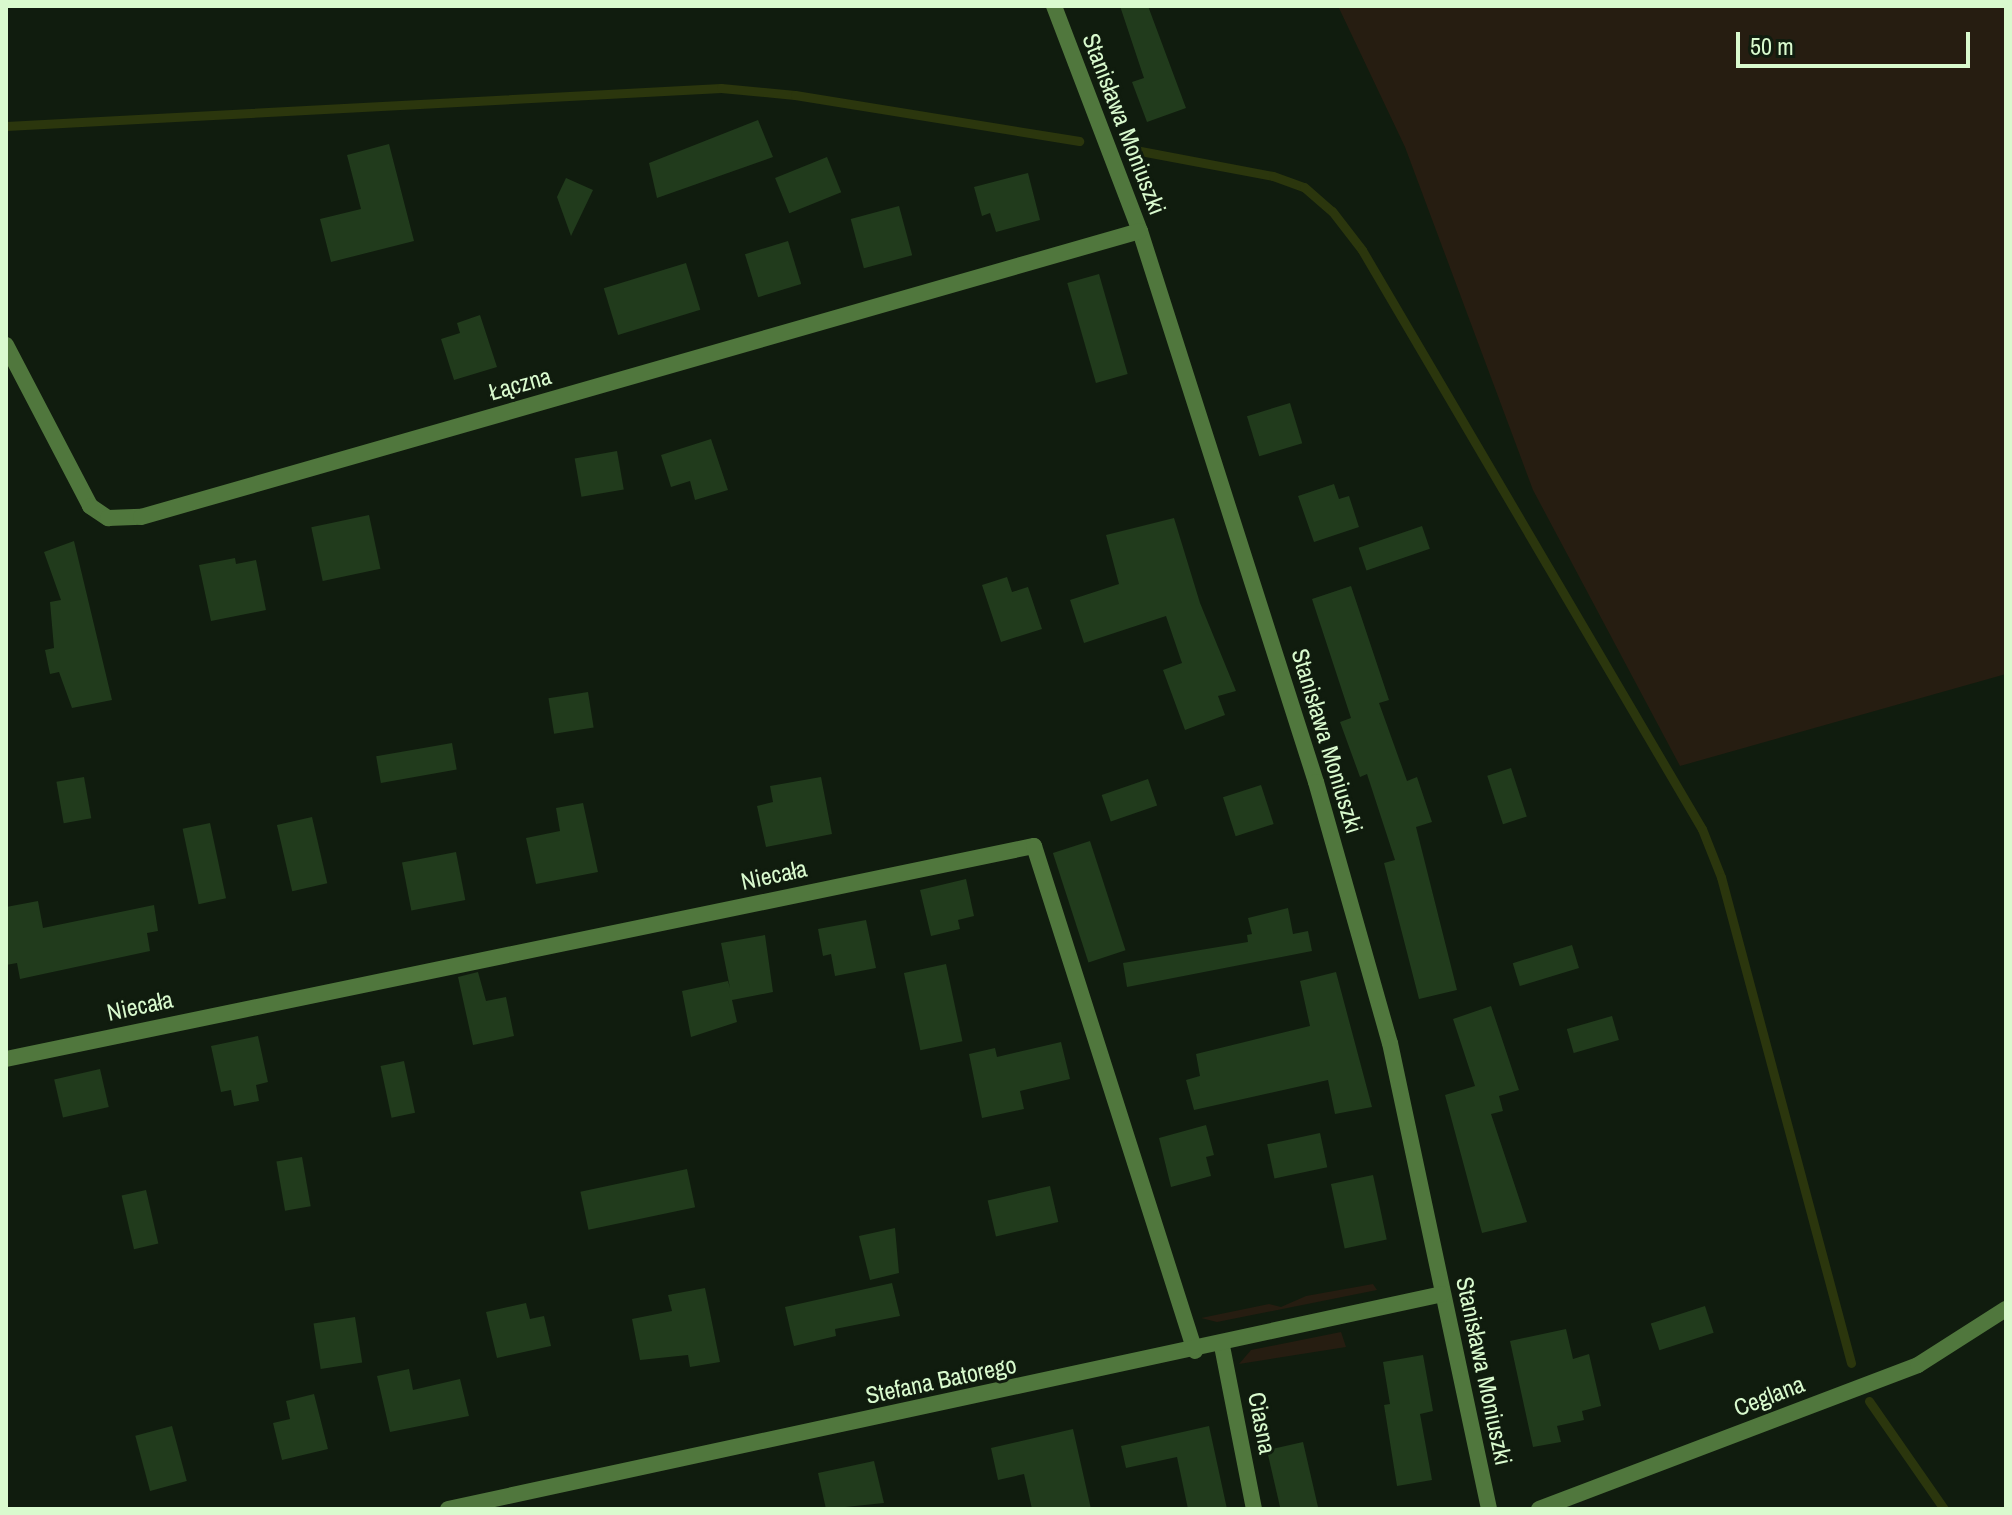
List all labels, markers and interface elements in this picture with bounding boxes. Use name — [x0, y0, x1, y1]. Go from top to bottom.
scale bar — [1740, 16, 1974, 66]
street label: Stanisława Moniuszki — [1076, 29, 1172, 219]
text: 50 m — [1750, 30, 1794, 62]
street label: Łączna — [486, 361, 554, 407]
street label: Stanisława Moniuszki — [1285, 645, 1369, 837]
street label: Niecała — [738, 854, 810, 896]
street label: Niecała — [104, 985, 176, 1027]
street label: Stanisława Moniuszki — [1450, 1274, 1518, 1468]
street label: Stefana Batorego — [863, 1350, 1019, 1410]
street label: Ceglana — [1730, 1369, 1808, 1423]
street label: Ciasna — [1242, 1390, 1282, 1456]

